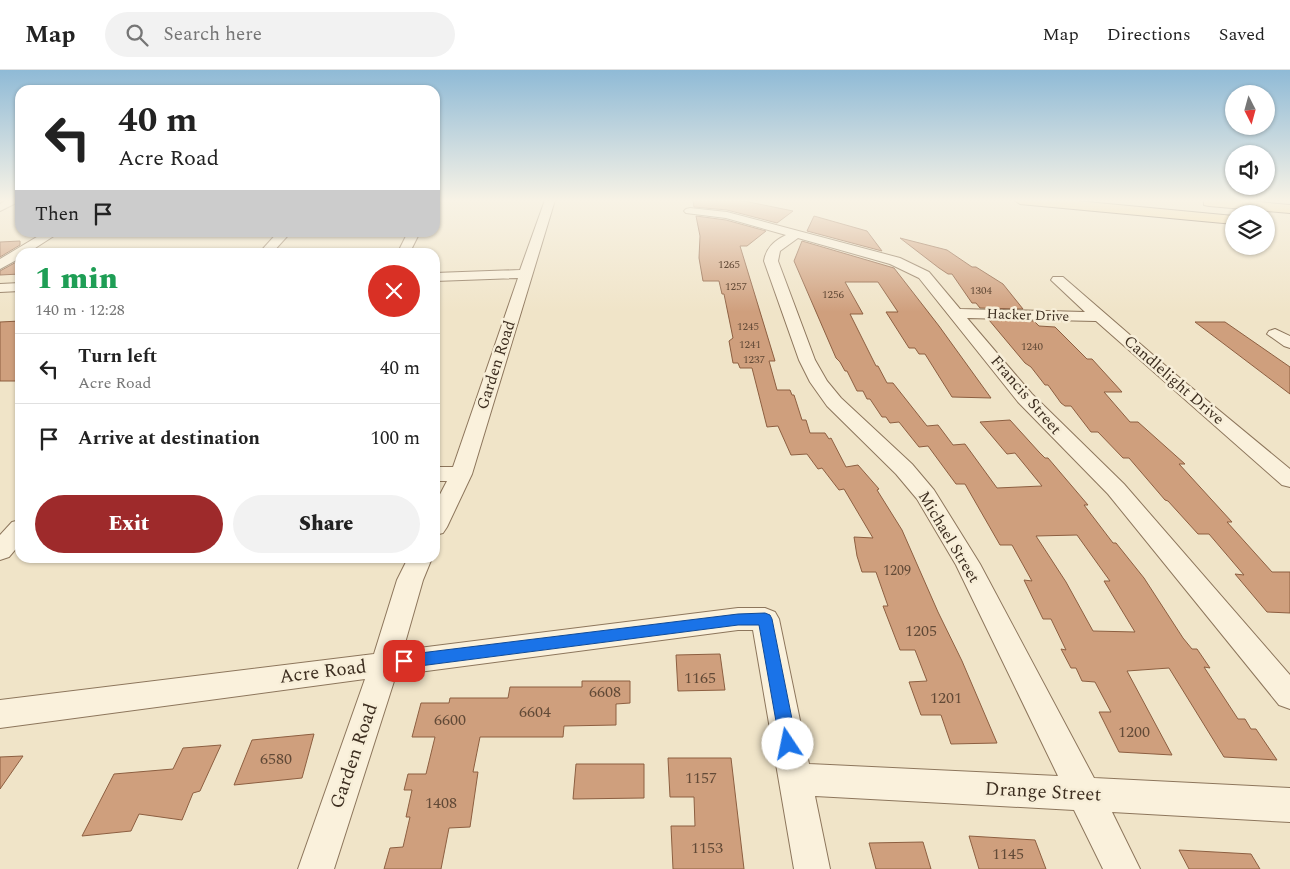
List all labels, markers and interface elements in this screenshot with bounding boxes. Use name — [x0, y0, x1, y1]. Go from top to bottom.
search box — [105, 12, 455, 57]
text: Map — [25, 17, 75, 53]
text: Search here — [163, 20, 262, 49]
icon: search — [123, 21, 151, 49]
text: Map — [1043, 21, 1079, 48]
text: Directions — [1107, 21, 1191, 48]
text: Saved — [1219, 21, 1265, 48]
north arrow — [1225, 85, 1275, 135]
map controls — [1225, 85, 1275, 255]
text: 40 m — [118, 94, 198, 147]
icon: left — [35, 105, 100, 170]
text: Acre Road — [118, 142, 219, 175]
button: sound — [1225, 145, 1275, 195]
text: Then — [35, 200, 79, 229]
icon: arrive — [89, 200, 117, 228]
button: layers — [1225, 205, 1275, 255]
text: 1 min — [35, 256, 118, 302]
house number: 1265 — [718, 256, 740, 273]
button: close — [368, 265, 420, 317]
house number: 1257 — [725, 278, 747, 295]
house number: 1304 — [970, 282, 992, 299]
house number: 1256 — [822, 286, 844, 303]
text: 140 m · 12:28 — [35, 298, 125, 322]
street label: Hacker Drive — [986, 303, 1070, 327]
street label: Garden Road — [470, 317, 522, 413]
house number: 1245 — [737, 318, 759, 335]
street label: Candlelight Drive — [1118, 329, 1230, 431]
house number: 1241 — [739, 336, 761, 353]
house number: 1240 — [1021, 338, 1043, 355]
text: Turn left — [78, 342, 157, 371]
street label: Francis Street — [985, 350, 1068, 440]
house number: 1237 — [743, 351, 765, 368]
text: 40 m — [380, 354, 420, 383]
icon: left — [35, 355, 63, 383]
text: Acre Road — [78, 371, 152, 395]
text: Arrive at destination — [78, 424, 260, 453]
text: 100 m — [370, 424, 420, 453]
icon: arrive — [35, 425, 63, 453]
street label: Michael Street — [912, 486, 986, 588]
button: Exit — [35, 495, 223, 553]
button: Share — [233, 495, 420, 553]
house number: 1209 — [883, 560, 911, 581]
house number: 1205 — [905, 619, 937, 643]
pin — [383, 640, 425, 682]
icon: arrive — [390, 647, 418, 675]
street label: Acre Road — [278, 652, 368, 692]
house number: 1165 — [684, 666, 716, 690]
house number: 6608 — [589, 680, 621, 704]
house number: 1201 — [930, 686, 962, 710]
street label: Garden Road — [322, 699, 386, 813]
house number: 6604 — [519, 700, 551, 724]
house number: 6600 — [434, 708, 466, 732]
position arrow — [761, 717, 813, 769]
house number: 1200 — [1118, 720, 1150, 744]
house number: 6580 — [260, 747, 292, 771]
house number: 1157 — [685, 766, 717, 790]
street label: Drange Street — [984, 774, 1102, 810]
house number: 1408 — [425, 791, 457, 815]
house number: 1153 — [691, 836, 723, 860]
house number: 1145 — [992, 842, 1024, 866]

